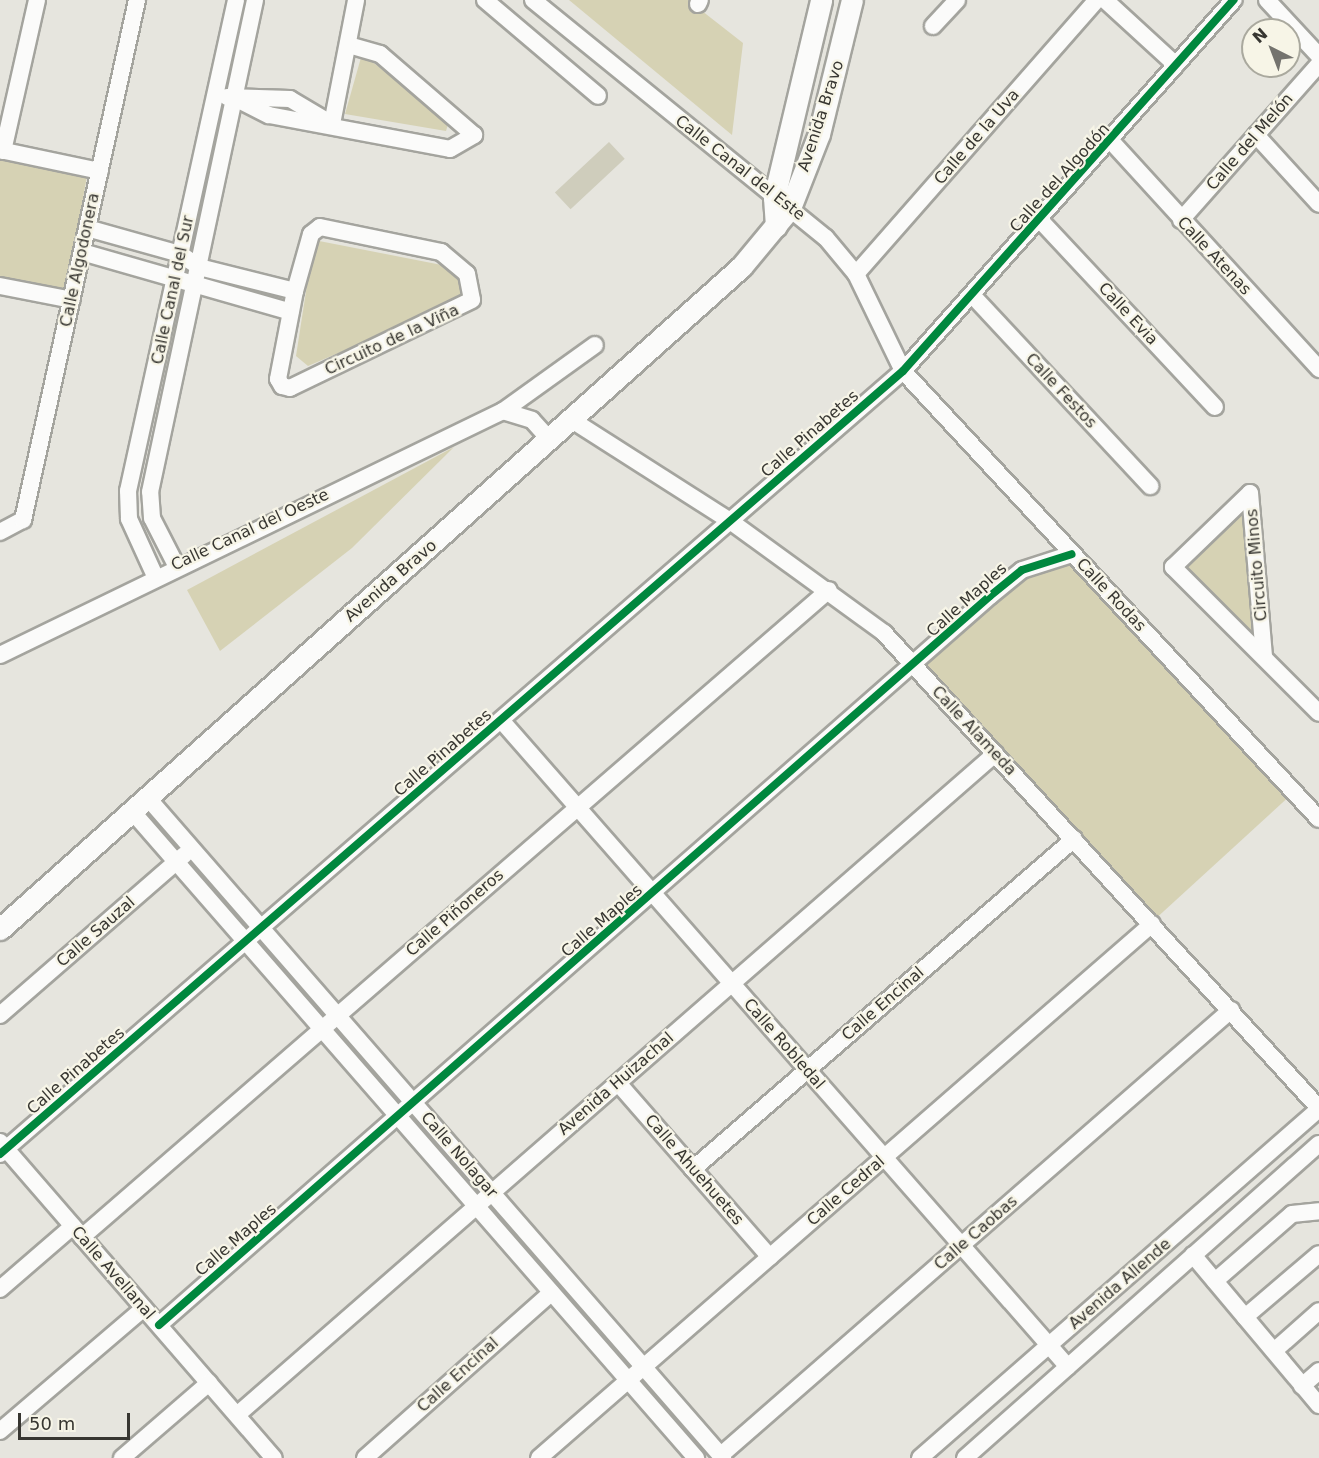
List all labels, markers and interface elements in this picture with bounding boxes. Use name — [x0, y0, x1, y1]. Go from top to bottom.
north arrow — [1241, 18, 1301, 78]
text: N — [1249, 24, 1271, 47]
street label: Avenida Bravo — [794, 58, 848, 174]
street label: Calle de la Uva — [930, 85, 1024, 189]
street label: Calle del Melón — [1203, 90, 1297, 194]
street label: Calle Canal del Este — [671, 111, 809, 225]
street label: Calle del Algodón — [1006, 120, 1114, 236]
street label: Calle Algodonera — [56, 191, 104, 329]
street label: Calle Atenas — [1173, 213, 1255, 299]
street label: Calle Canal del Sur — [148, 214, 198, 366]
street label: Calle Evia — [1094, 279, 1162, 349]
street label: Circuito de la Viña — [322, 300, 462, 380]
street label: Calle Festos — [1021, 349, 1101, 433]
street label: Calle Pinabetes — [757, 386, 863, 482]
street label: Calle Canal del Oeste — [168, 485, 332, 575]
street label: Circuito Minos — [1243, 508, 1271, 622]
street label: Avenida Bravo — [341, 536, 441, 626]
street label: Calle Rodas — [1072, 554, 1150, 636]
street label: Calle Maples — [923, 559, 1011, 641]
street label: Calle Alameda — [928, 682, 1020, 780]
street label: Calle Pinabetes — [390, 705, 496, 801]
street label: Calle Piñoneros — [402, 865, 508, 961]
street label: Calle Maples — [558, 881, 646, 961]
street label: Calle Sauzal — [53, 893, 139, 971]
street label: Calle Encinal — [838, 963, 928, 1045]
street label: Calle Robledal — [739, 995, 829, 1093]
street label: Calle Pinabetes — [23, 1023, 129, 1119]
street label: Avenida Huizachal — [554, 1029, 678, 1139]
street label: Calle Nolagar — [417, 1108, 501, 1202]
street label: Calle Ahuehuetes — [641, 1111, 747, 1229]
street label: Calle Cedral — [803, 1152, 889, 1230]
street label: Calle Caobas — [931, 1192, 1021, 1274]
street label: Calle Maples — [192, 1200, 280, 1280]
street label: Calle Avellanal — [67, 1222, 159, 1324]
street label: Avenida Allende — [1065, 1235, 1175, 1333]
street label: Calle Encinal — [413, 1334, 503, 1416]
scale bar — [21, 1401, 134, 1439]
text: 50 m — [29, 1413, 75, 1434]

